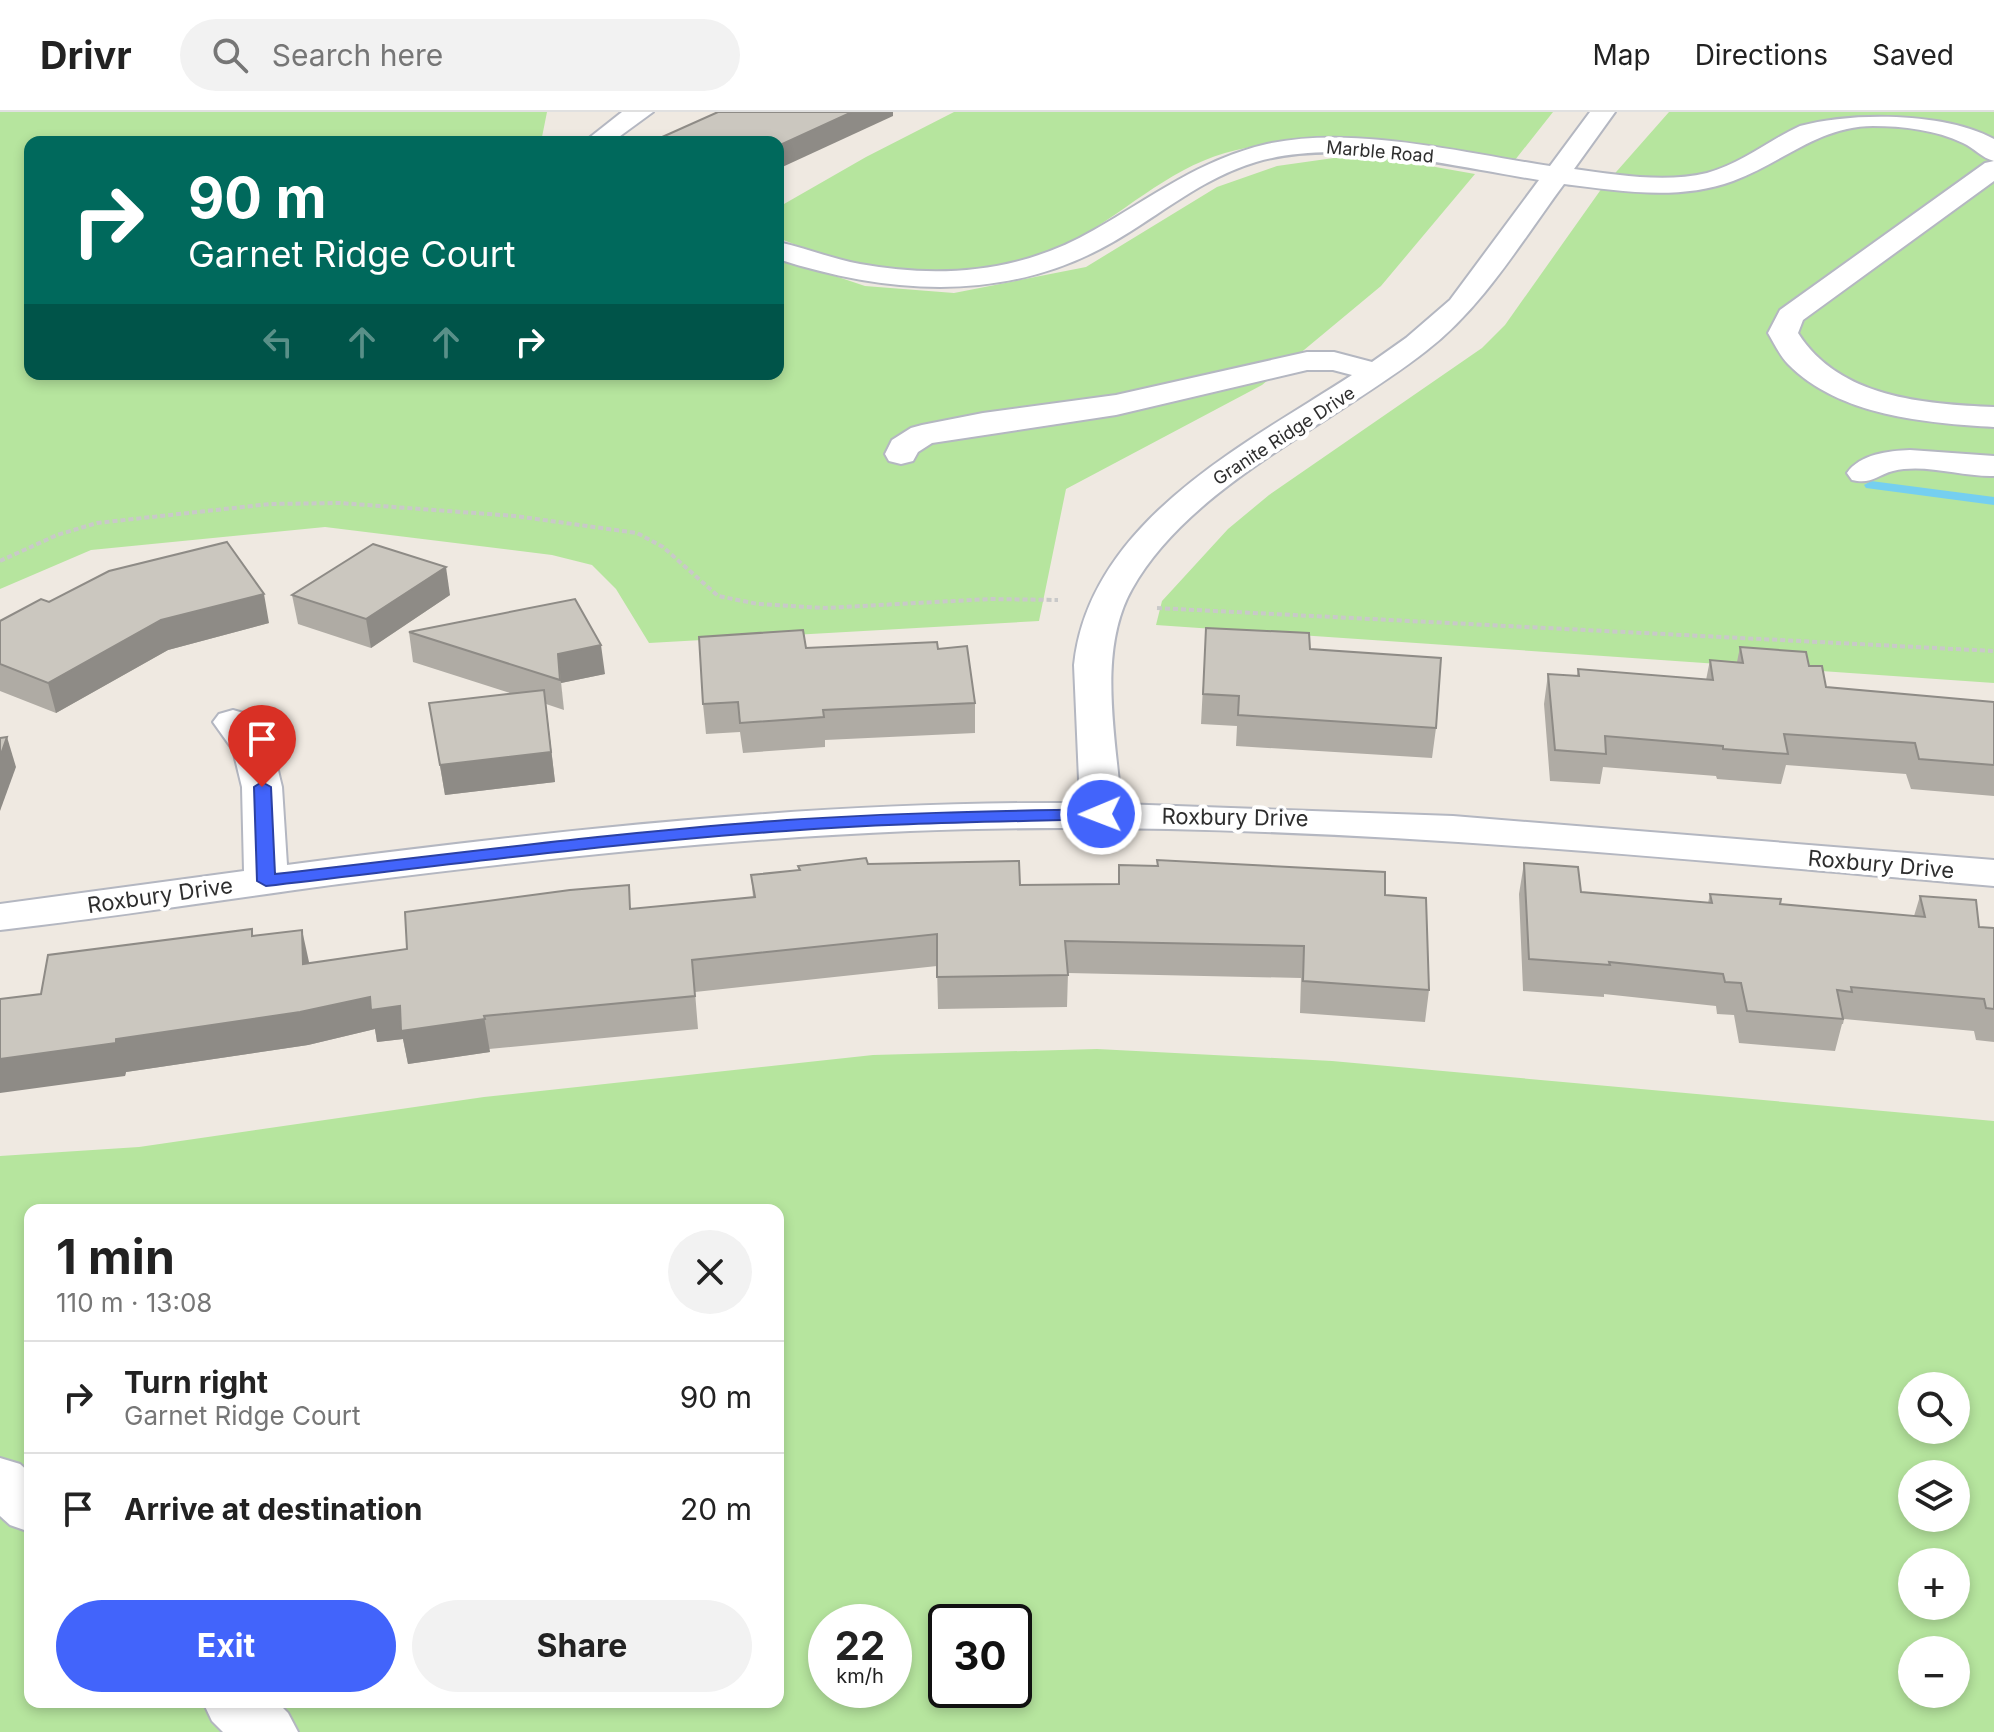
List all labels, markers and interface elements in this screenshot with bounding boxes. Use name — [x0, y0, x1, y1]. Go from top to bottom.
search box — [180, 19, 740, 91]
text: Drivr — [40, 32, 132, 78]
icon: search — [208, 33, 252, 77]
text: Search here — [272, 37, 443, 73]
text: Map — [1592, 38, 1651, 72]
text: Directions — [1695, 38, 1828, 72]
text: Saved — [1872, 38, 1954, 72]
street label: Marble Road — [1325, 136, 1435, 167]
text: 90 m — [188, 164, 327, 232]
icon: right — [56, 168, 160, 272]
text: Garnet Ridge Court — [188, 232, 516, 276]
icon: left — [256, 320, 300, 364]
icon: ahead — [340, 320, 384, 364]
icon: ahead — [424, 320, 468, 364]
icon: right — [508, 320, 552, 364]
street label: Granite Ridge Drive — [1209, 382, 1359, 489]
pin — [228, 705, 296, 787]
icon: arrive — [240, 717, 284, 761]
position arrow — [1059, 772, 1143, 856]
street label: Roxbury Drive — [1161, 803, 1309, 831]
street label: Roxbury Drive — [1807, 845, 1955, 883]
street label: Roxbury Drive — [86, 872, 234, 918]
text: 1 min — [56, 1227, 175, 1286]
button: close — [668, 1230, 752, 1314]
text: 110 m · 13:08 — [56, 1287, 212, 1318]
text: Turn right — [124, 1364, 268, 1400]
map controls — [1898, 1372, 1970, 1708]
button: search — [1898, 1372, 1970, 1444]
icon: right — [56, 1375, 100, 1419]
text: 90 m — [680, 1379, 752, 1415]
text: Garnet Ridge Court — [124, 1400, 361, 1431]
button: layers — [1898, 1460, 1970, 1532]
icon: arrive — [56, 1487, 100, 1531]
text: Arrive at destination — [124, 1491, 422, 1527]
text: 20 m — [680, 1491, 752, 1527]
button: + — [1898, 1548, 1970, 1620]
button: Exit — [56, 1600, 396, 1692]
button: Share — [412, 1600, 752, 1692]
speed limit sign: 30 — [928, 1604, 1032, 1708]
text: 22 — [835, 1621, 885, 1670]
button: − — [1898, 1636, 1970, 1708]
text: km/h — [836, 1664, 884, 1688]

